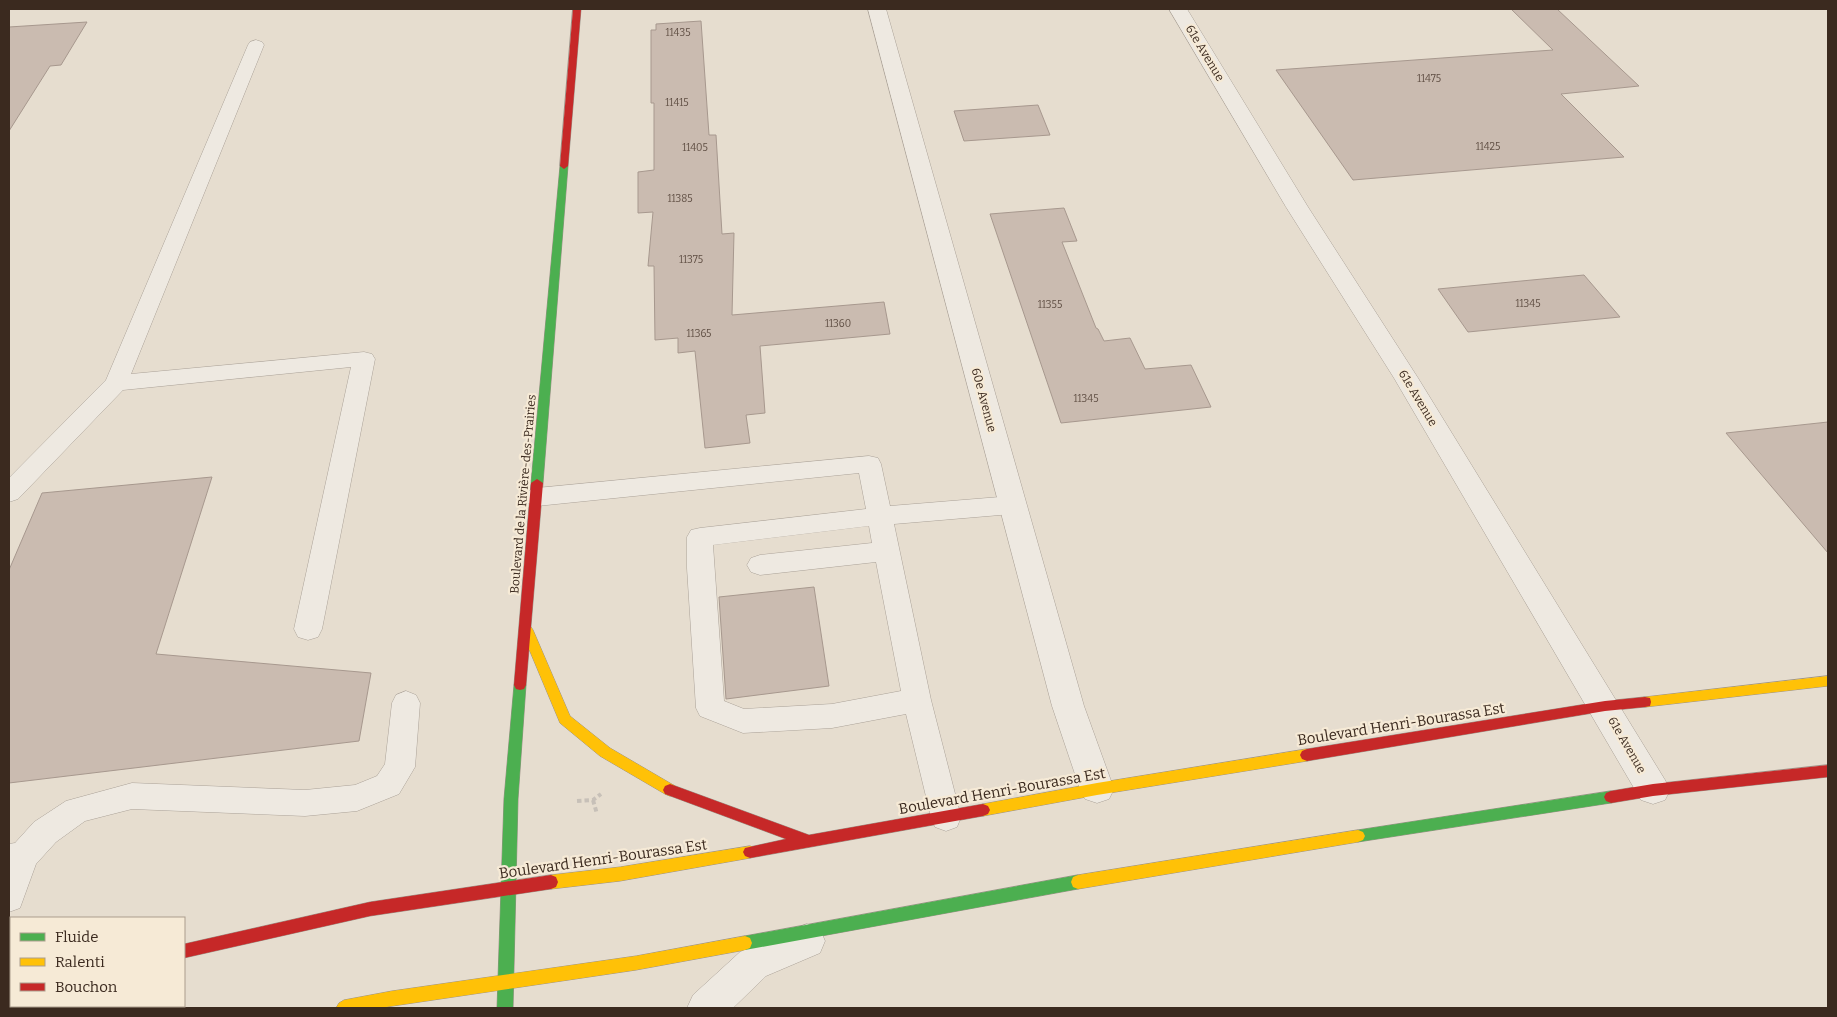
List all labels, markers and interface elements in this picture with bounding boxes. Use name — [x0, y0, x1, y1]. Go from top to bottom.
street label: 61e Avenue — [1183, 22, 1227, 84]
house number: 11435 — [666, 27, 691, 39]
house number: 11475 — [1417, 73, 1441, 85]
house number: 11415 — [665, 97, 689, 109]
house number: 11425 — [1476, 141, 1500, 153]
house number: 11405 — [682, 142, 708, 154]
house number: 11385 — [667, 193, 693, 205]
house number: 11375 — [679, 254, 703, 266]
house number: 11345 — [1516, 298, 1541, 310]
house number: 11355 — [1038, 299, 1062, 311]
house number: 11360 — [825, 318, 851, 330]
house number: 11365 — [687, 328, 711, 340]
street label: 60e Avenue — [969, 366, 999, 434]
street label: 61e Avenue — [1396, 367, 1440, 429]
house number: 11345 — [1074, 393, 1099, 405]
street label: Boulevard de la Rivière-des-Prairies — [507, 394, 539, 594]
street label: Boulevard Henri-Bourassa Est — [1296, 699, 1507, 749]
street label: 61e Avenue — [1605, 714, 1649, 776]
street label: Boulevard Henri-Bourassa Est — [897, 764, 1107, 818]
street label: Boulevard Henri-Bourassa Est — [498, 835, 709, 883]
legend — [10, 917, 185, 1007]
text: Fluide — [55, 928, 98, 946]
text: Ralenti — [55, 953, 105, 971]
text: Bouchon — [55, 978, 118, 996]

